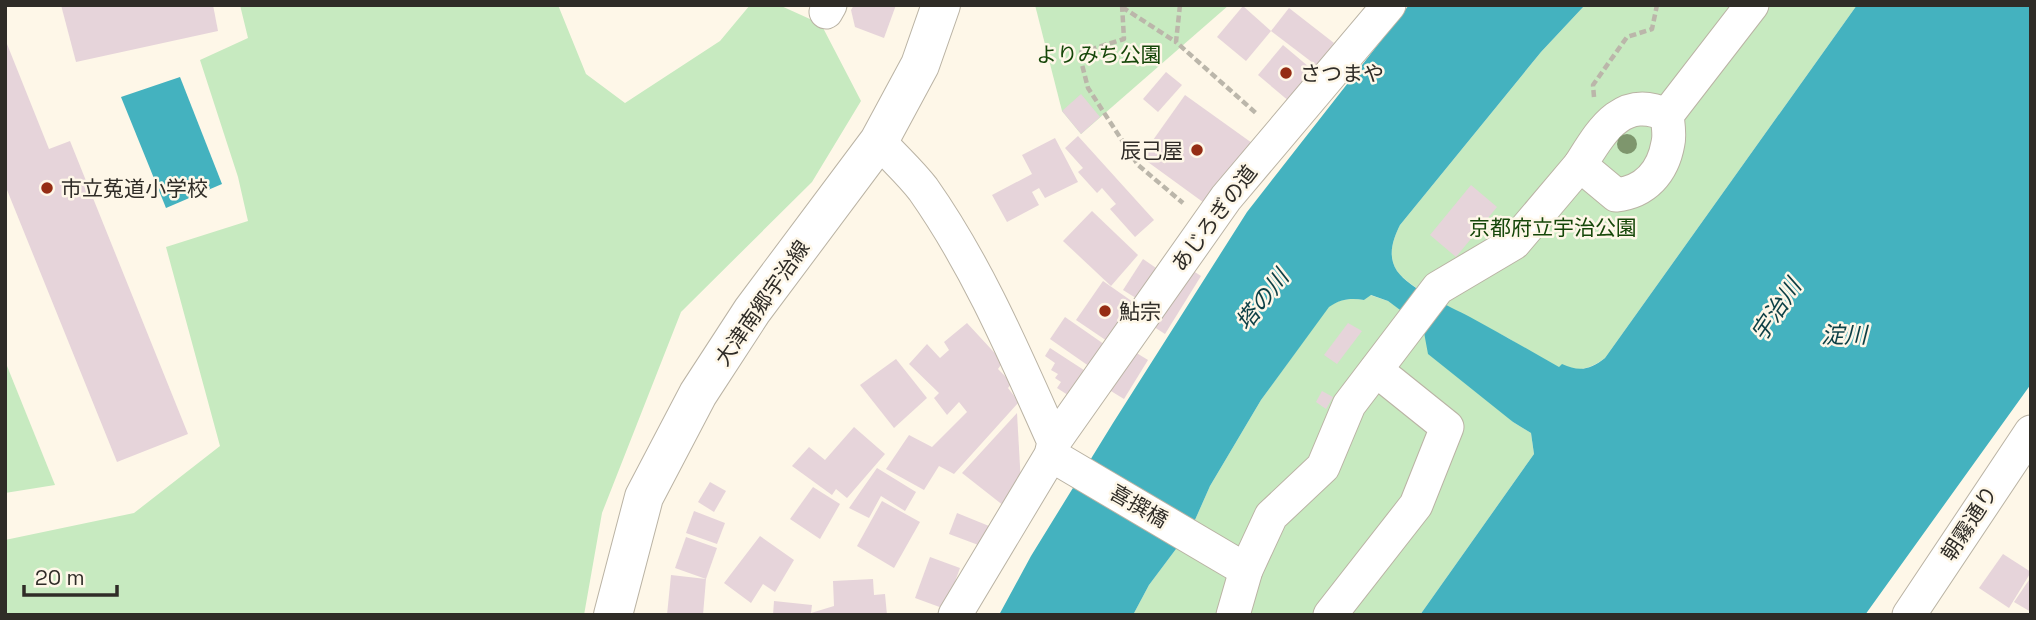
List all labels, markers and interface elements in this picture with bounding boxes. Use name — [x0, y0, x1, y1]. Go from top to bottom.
park label: よりみち公園 — [1036, 41, 1162, 68]
place label: さつまや — [1300, 60, 1384, 87]
marker: さつまや — [1278, 65, 1294, 81]
place label: 辰己屋 — [1120, 137, 1183, 164]
marker: 辰己屋 — [1189, 142, 1205, 158]
street label: あじろぎの道 — [1165, 160, 1263, 276]
place label: 市立菟道小学校 — [61, 175, 208, 202]
marker: 市立菟道小学校 — [39, 180, 55, 196]
park label: 京都府立宇治公園 — [1469, 214, 1637, 241]
street label: 大津南郷宇治線 — [709, 235, 815, 371]
water label: 塔の川 — [1229, 261, 1297, 336]
water label: 宇治川 — [1744, 271, 1809, 347]
place label: 鮎宗 — [1119, 298, 1161, 325]
marker: 鮎宗 — [1097, 303, 1113, 319]
water label: 淀川 — [1821, 320, 1870, 350]
street label: 喜撰橋 — [1105, 479, 1173, 533]
street label: 朝霧通り — [1935, 480, 2003, 566]
scale bar — [24, 554, 117, 598]
text: 20 m — [35, 564, 85, 591]

